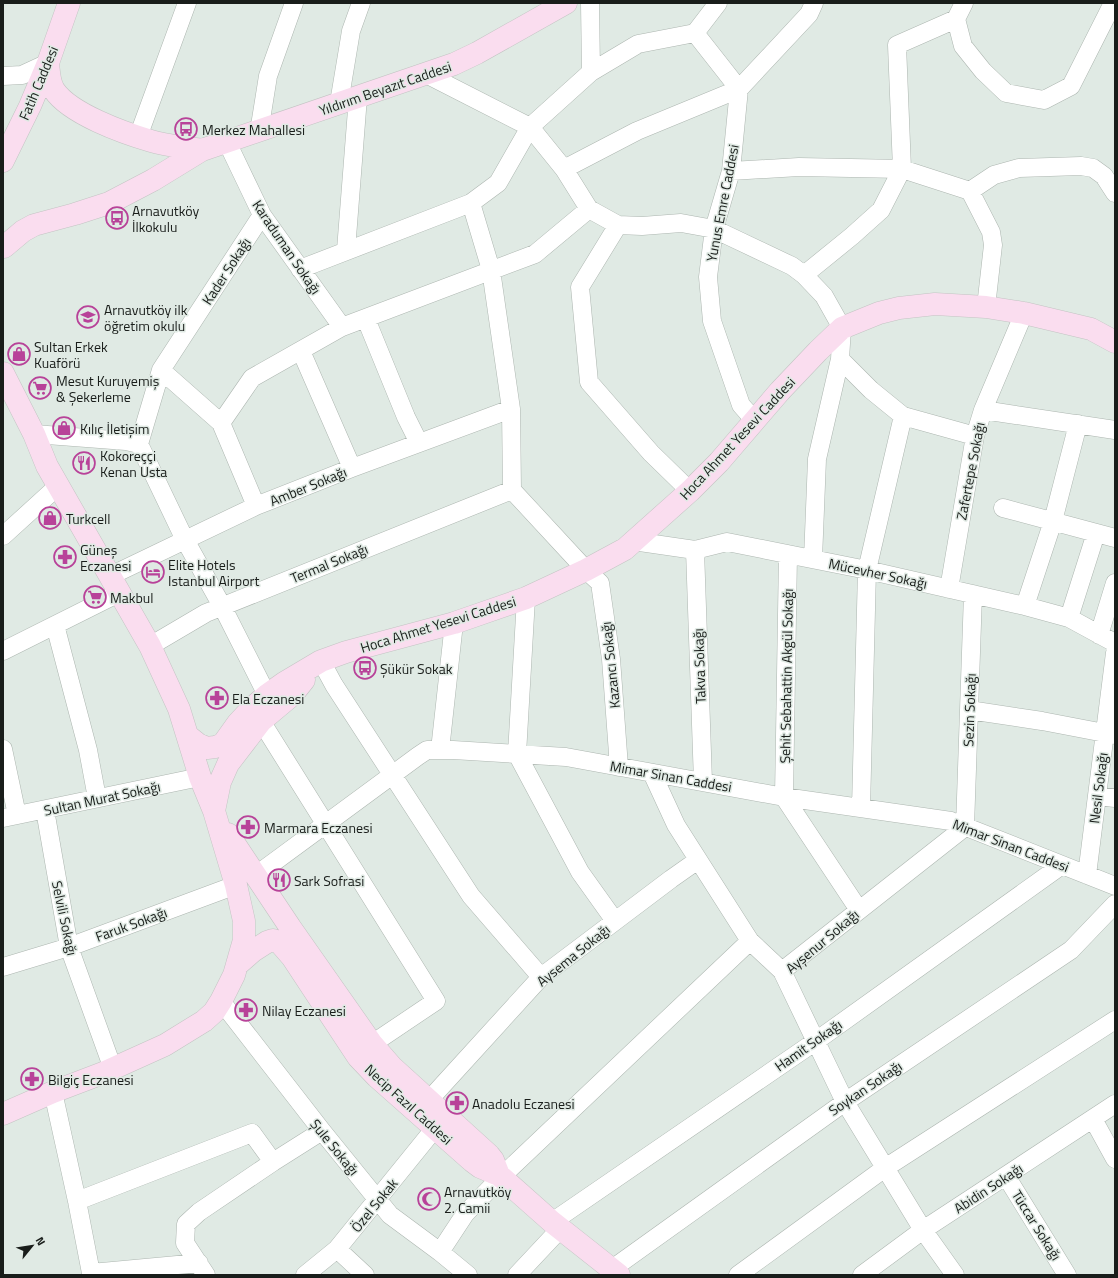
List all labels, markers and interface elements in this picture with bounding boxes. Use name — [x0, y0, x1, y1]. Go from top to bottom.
street label: Fatih Caddesi — [13, 43, 63, 123]
street label: Yıldırım Beyazıt Caddesi — [316, 55, 454, 121]
bus stop icon: Merkez Mahallesi — [173, 116, 199, 142]
place label: Merkez Mahallesi — [202, 119, 305, 140]
street label: Yunus Emre Caddesi — [700, 143, 744, 263]
street label: Karaduman Sokağı — [248, 196, 326, 298]
place label: Arnavutköy İlkokulu — [132, 200, 200, 237]
bus stop icon: Arnavutköy İlkokulu — [104, 205, 130, 231]
street label: Kader Sokağı — [196, 233, 256, 309]
place label: Arnavutköy ilk öğretim okulu — [104, 299, 188, 336]
school or university icon: Arnavutköy ilk öğretim okulu — [75, 304, 101, 330]
place label: Sultan Erkek Kuaförü — [34, 336, 108, 373]
shop icon: Sultan Erkek Kuaförü — [6, 341, 32, 367]
place label: Mesut Kuruyemiş & Şekerleme — [56, 370, 159, 407]
street label: Hoca Ahmet Yesevi Caddesi — [674, 372, 800, 504]
supermarket icon: Mesut Kuruyemiş & Şekerleme — [27, 375, 53, 401]
shop icon: Kılıç İletişim — [51, 415, 77, 441]
place label: Kılıç İletişim — [80, 418, 149, 439]
street label: Zafertepe Sokağı — [950, 420, 990, 522]
place label: Kokoreççi Kenan Usta — [100, 445, 167, 482]
restaurant icon: Kokoreççi Kenan Usta — [71, 450, 97, 476]
street label: Amber Sokağı — [266, 461, 350, 511]
shop icon: Turkcell — [37, 505, 63, 531]
place label: Turkcell — [66, 508, 111, 529]
street label: Termal Sokağı — [287, 538, 371, 588]
place label: Güneş Eczanesi — [80, 539, 131, 576]
pharmacy icon: Güneş Eczanesi — [52, 544, 78, 570]
street label: Mücevher Sokağı — [827, 552, 929, 594]
place label: Elite Hotels Istanbul Airport — [168, 554, 259, 591]
hotel icon: Elite Hotels Istanbul Airport — [140, 559, 166, 585]
supermarket icon: Makbul — [82, 584, 108, 610]
place label: Makbul — [110, 587, 154, 608]
street label: Şehit Sebahattin Akgül Sokağı — [774, 588, 798, 764]
street label: Hoca Ahmet Yesevi Caddesi — [358, 590, 518, 658]
street label: Kazancı Sokağı — [595, 621, 625, 709]
street label: Takva Sokağı — [687, 628, 711, 704]
bus stop icon: Şükür Sokak — [352, 655, 378, 681]
place label: Şükür Sokak — [380, 658, 453, 679]
street label: Sezin Sokağı — [957, 673, 981, 747]
pharmacy icon: Ela Eczanesi — [204, 685, 230, 711]
place label: Ela Eczanesi — [232, 688, 304, 709]
street label: Nesil Sokağı — [1083, 751, 1113, 825]
street label: Mimar Sinan Caddesi — [608, 755, 734, 797]
street label: Sultan Murat Sokağı — [42, 775, 162, 821]
street label: Mimar Sinan Caddesi — [950, 813, 1072, 877]
pharmacy icon: Marmara Eczanesi — [235, 814, 261, 840]
place label: Marmara Eczanesi — [264, 817, 373, 838]
restaurant icon: Sark Sofrasi — [266, 867, 292, 893]
place label: Sark Sofrasi — [294, 870, 364, 891]
street label: Selvili Sokağı — [47, 879, 83, 957]
street label: Faruk Sokağı — [92, 901, 170, 947]
street label: Ayşenur Sokağı — [781, 904, 863, 978]
street label: Aysema Sokağı — [532, 919, 614, 991]
pharmacy icon: Nilay Eczanesi — [233, 997, 259, 1023]
place label: Nilay Eczanesi — [262, 1000, 346, 1021]
street label: Hamit Sokağı — [770, 1014, 846, 1076]
street label: Soykan Sokağı — [824, 1056, 906, 1120]
street label: Necip Fazıl Caddesi — [360, 1059, 458, 1149]
pharmacy icon: Bilgiç Eczanesi — [19, 1066, 45, 1092]
place label: Bilgiç Eczanesi — [48, 1069, 134, 1090]
pharmacy icon: Anadolu Eczanesi — [444, 1090, 470, 1116]
place label: Anadolu Eczanesi — [472, 1093, 575, 1114]
street label: Şule Sokağı — [306, 1114, 364, 1180]
street label: Abidin Sokağı — [949, 1158, 1027, 1218]
street label: Özel Sokak — [346, 1173, 403, 1237]
place label: Arnavutköy 2. Camii — [444, 1181, 512, 1218]
mosque icon: Arnavutköy 2. Camii — [416, 1186, 442, 1212]
street label: Tüccar Sokağı — [1007, 1186, 1067, 1264]
north arrow — [12, 1226, 52, 1266]
text: N — [32, 1234, 49, 1248]

